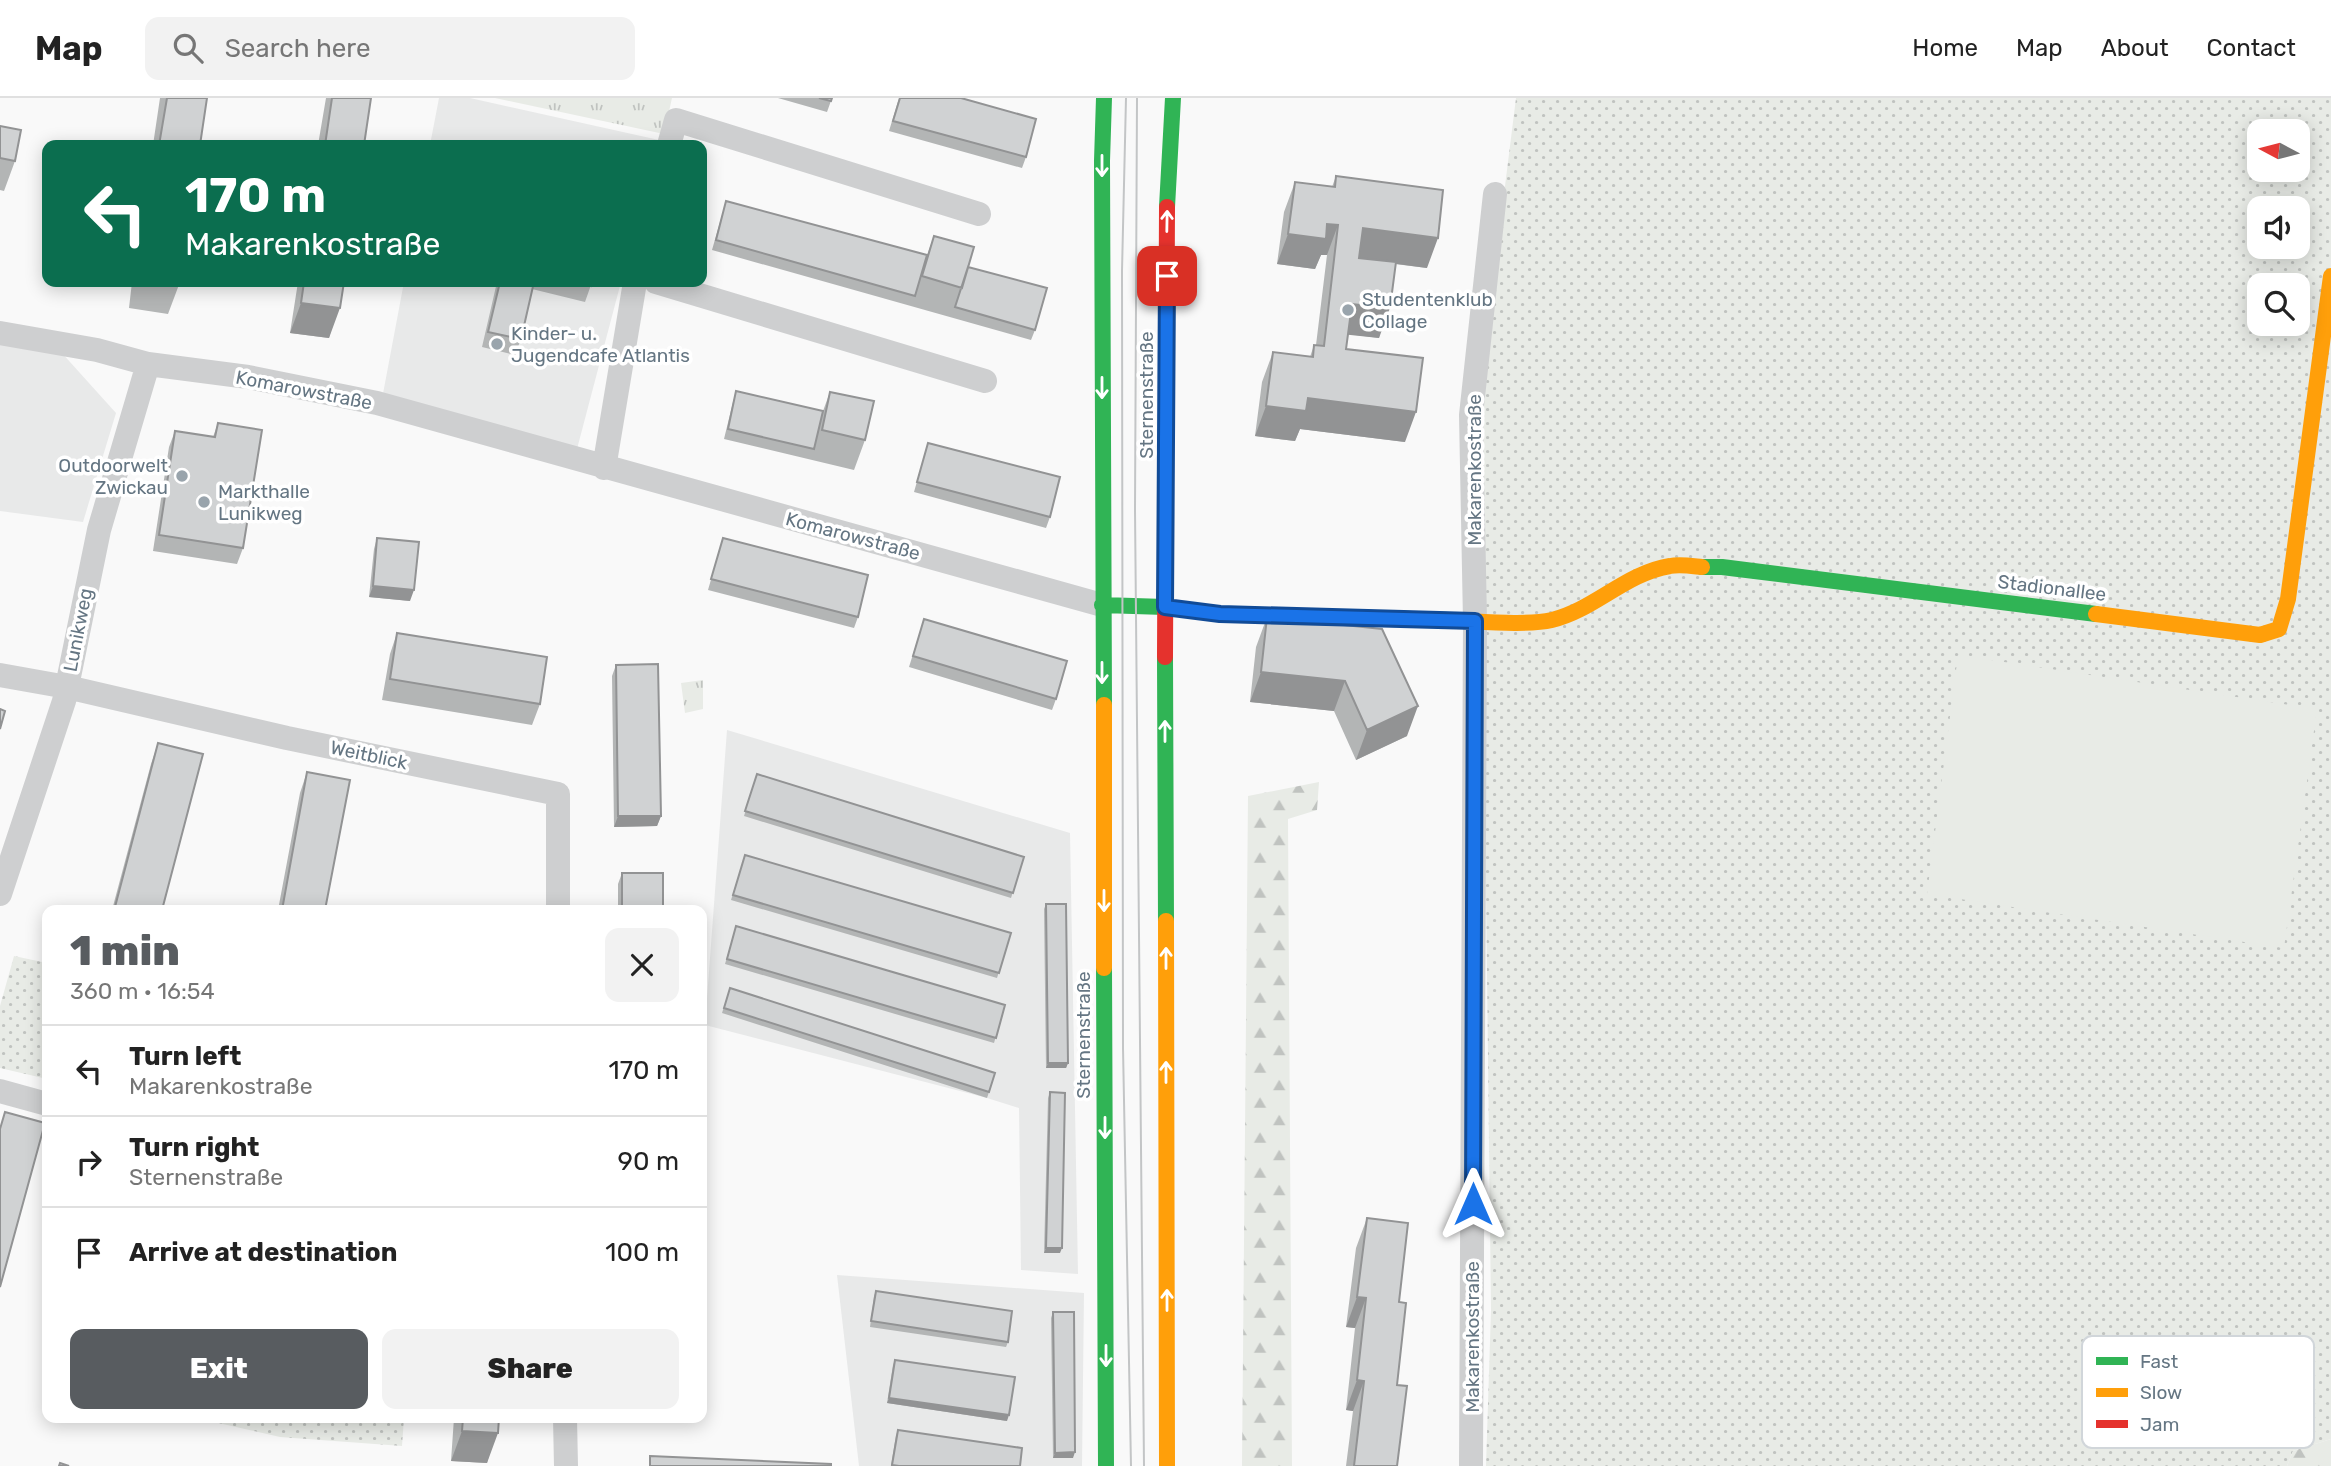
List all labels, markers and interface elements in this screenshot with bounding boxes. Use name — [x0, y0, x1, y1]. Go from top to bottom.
search box — [145, 17, 635, 80]
text: Map — [35, 29, 103, 68]
icon: search — [169, 29, 207, 67]
text: Search here — [225, 33, 370, 64]
text: Home — [1912, 34, 1978, 62]
text: Map — [2016, 34, 2063, 62]
text: About — [2101, 34, 2169, 62]
text: Contact — [2207, 34, 2296, 62]
north arrow — [2247, 119, 2310, 182]
map controls — [2247, 119, 2310, 336]
one-way arrow — [1095, 154, 1109, 177]
text: 170 m — [185, 166, 326, 224]
icon: left — [70, 168, 161, 259]
button: sound — [2247, 196, 2310, 259]
one-way arrow — [1160, 210, 1174, 233]
text: Makarenkostraße — [185, 225, 440, 263]
pin — [1137, 246, 1197, 306]
icon: arrive — [1148, 257, 1186, 295]
button: search — [2247, 273, 2310, 336]
place label: Studentenklub Collage — [1362, 288, 1493, 333]
marker: Studentenklub Collage — [1340, 302, 1356, 318]
place label: Kinder- u. Jugendcafe Atlantis — [511, 322, 690, 367]
street label: Sternenstraße — [1135, 331, 1158, 459]
marker: Kinder- u. Jugendcafe Atlantis — [489, 336, 505, 352]
street label: Komarowstraße — [234, 366, 374, 414]
one-way arrow — [1095, 376, 1109, 399]
street label: Makarenkostraße — [1463, 394, 1486, 546]
place label: Outdoorwelt Zwickau — [58, 454, 169, 499]
marker: Outdoorwelt Zwickau — [174, 468, 190, 484]
place label: Markthalle Lunikweg — [218, 480, 310, 525]
marker: Markthalle Lunikweg — [196, 494, 212, 510]
street label: Komarowstraße — [783, 507, 923, 565]
street label: Stadionallee — [1996, 570, 2108, 606]
street label: Lunikweg — [59, 586, 97, 674]
one-way arrow — [1095, 661, 1109, 684]
one-way arrow — [1158, 719, 1172, 742]
street label: Weitblick — [328, 736, 410, 774]
one-way arrow — [1097, 889, 1110, 912]
text: 1 min — [70, 926, 180, 976]
button: close — [605, 928, 679, 1002]
one-way arrow — [1159, 947, 1173, 970]
street label: Sternenstraße — [1072, 971, 1095, 1099]
text: 360 m · 16:54 — [70, 977, 215, 1005]
text: Turn left — [129, 1041, 241, 1072]
icon: left — [70, 1052, 108, 1090]
text: 170 m — [609, 1055, 679, 1086]
one-way arrow — [1159, 1061, 1173, 1084]
text: Makarenkostraße — [129, 1072, 313, 1100]
one-way arrow — [1098, 1116, 1112, 1139]
text: Turn right — [129, 1132, 259, 1163]
icon: right — [70, 1143, 108, 1181]
text: 90 m — [618, 1146, 679, 1177]
text: Sternenstraße — [129, 1163, 283, 1191]
position arrow — [1436, 1167, 1510, 1241]
icon: arrive — [70, 1234, 108, 1272]
text: Arrive at destination — [129, 1237, 397, 1268]
text: 100 m — [605, 1237, 679, 1268]
street label: Makarenkostraße — [1461, 1261, 1484, 1413]
one-way arrow — [1160, 1289, 1174, 1312]
button: Exit — [70, 1329, 368, 1409]
button: Share — [382, 1329, 679, 1409]
legend — [2082, 1336, 2314, 1448]
one-way arrow — [1099, 1344, 1113, 1367]
text: Fast — [2140, 1350, 2179, 1373]
text: Slow — [2140, 1381, 2182, 1404]
text: Jam — [2140, 1413, 2179, 1436]

